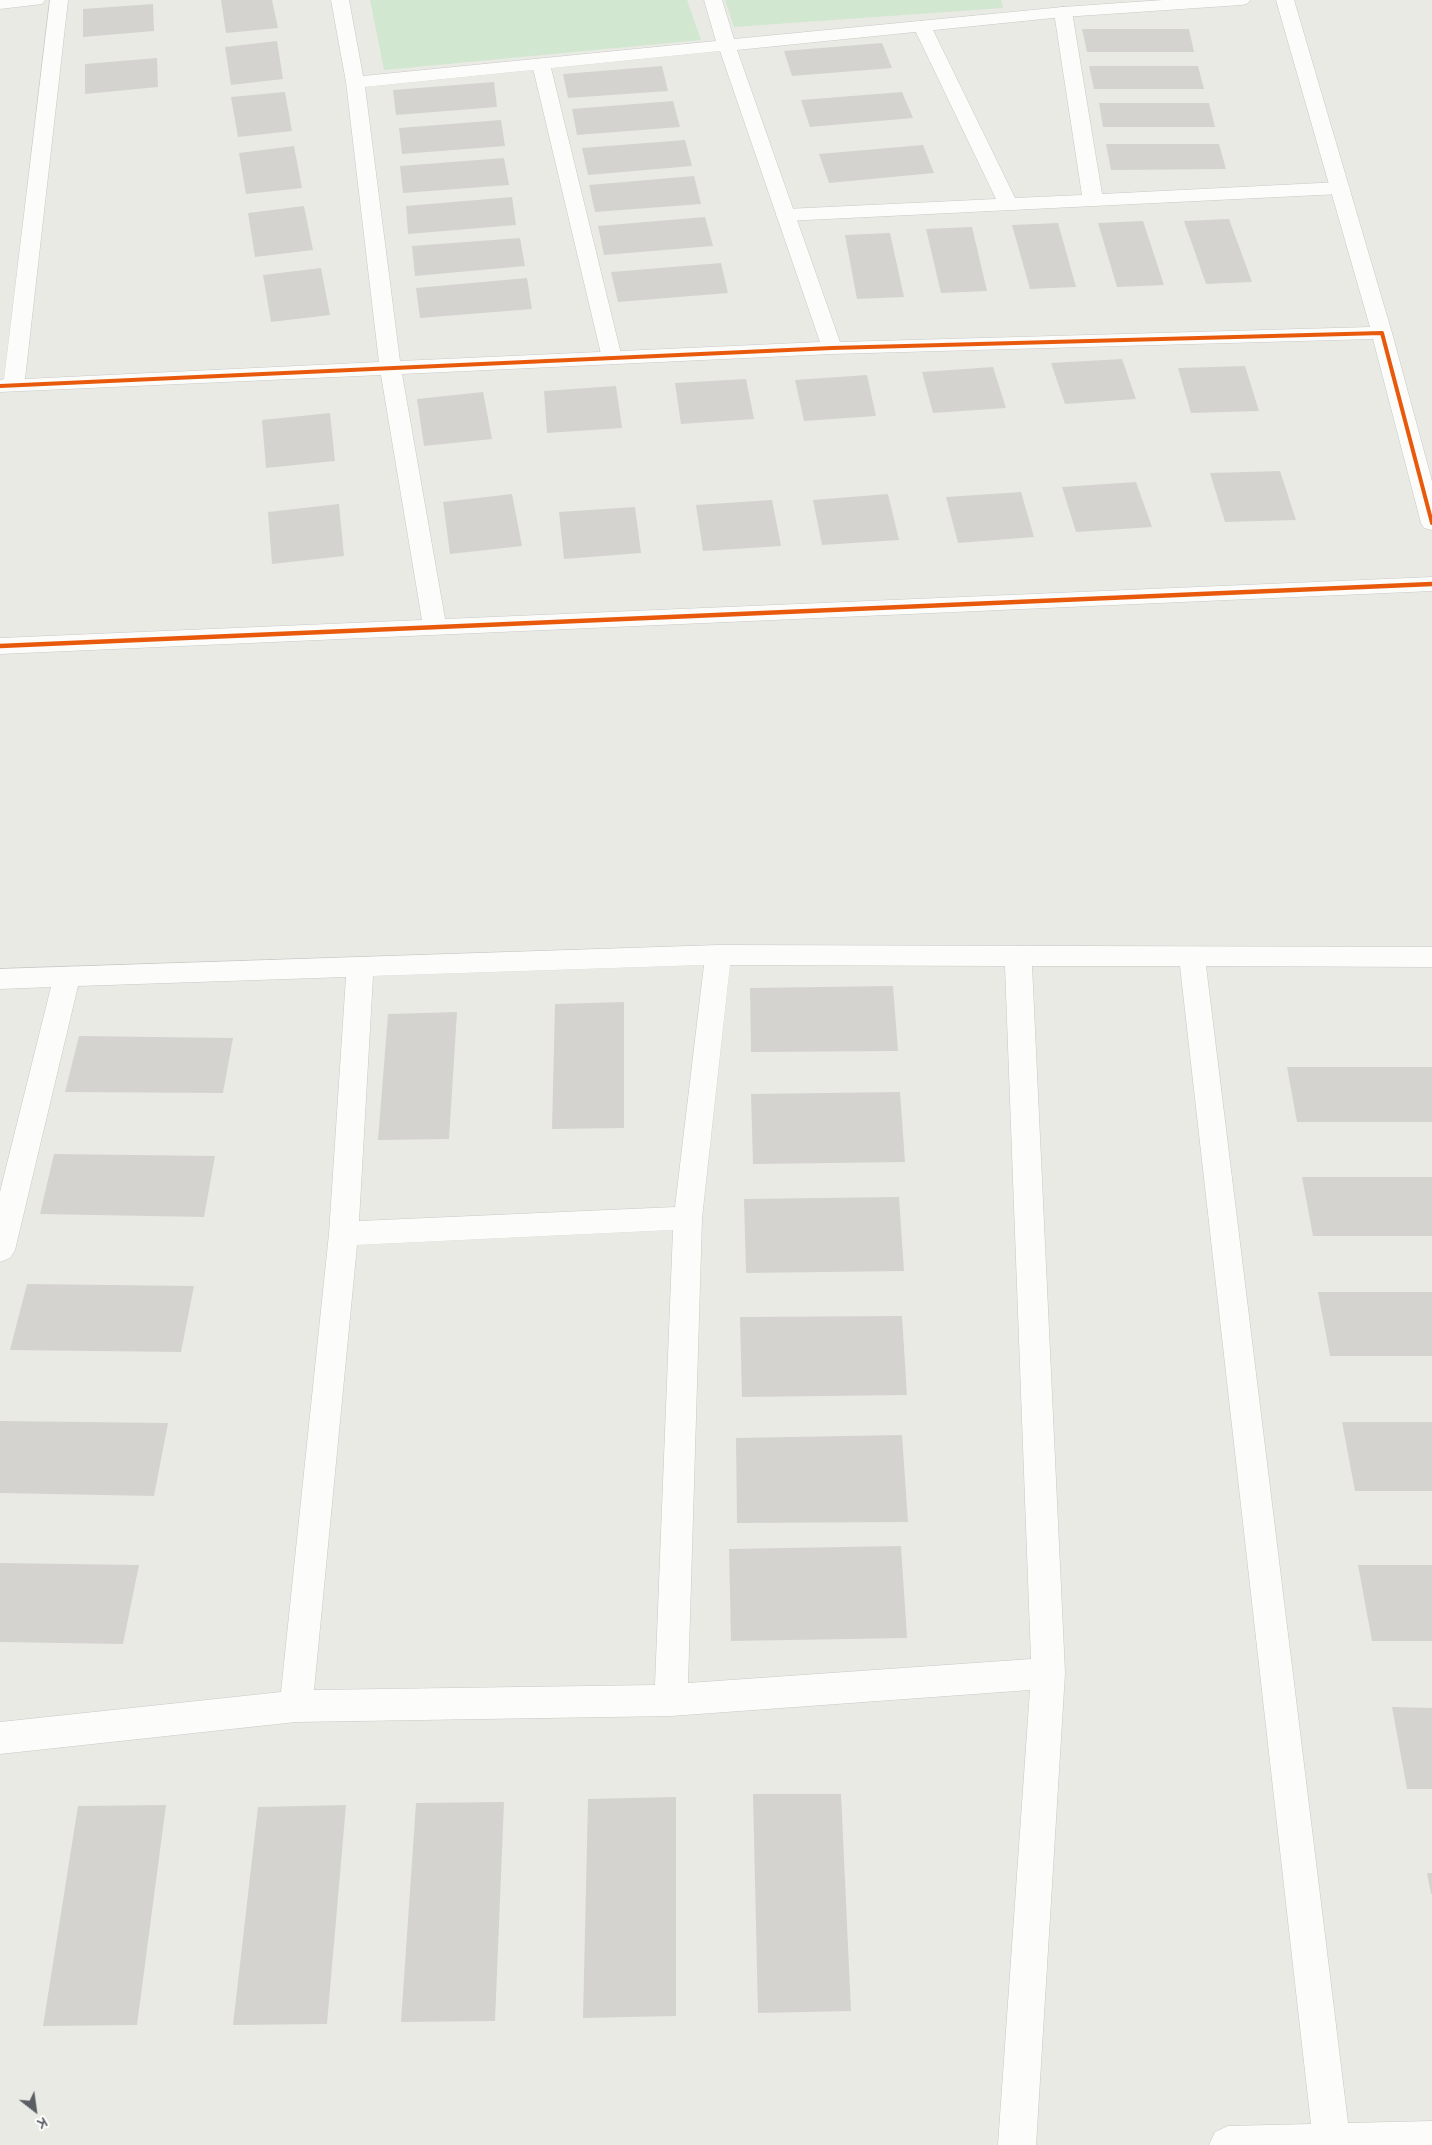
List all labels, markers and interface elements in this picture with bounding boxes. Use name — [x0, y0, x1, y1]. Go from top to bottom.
north arrow — [10, 2085, 60, 2135]
text: K — [34, 2113, 51, 2133]

